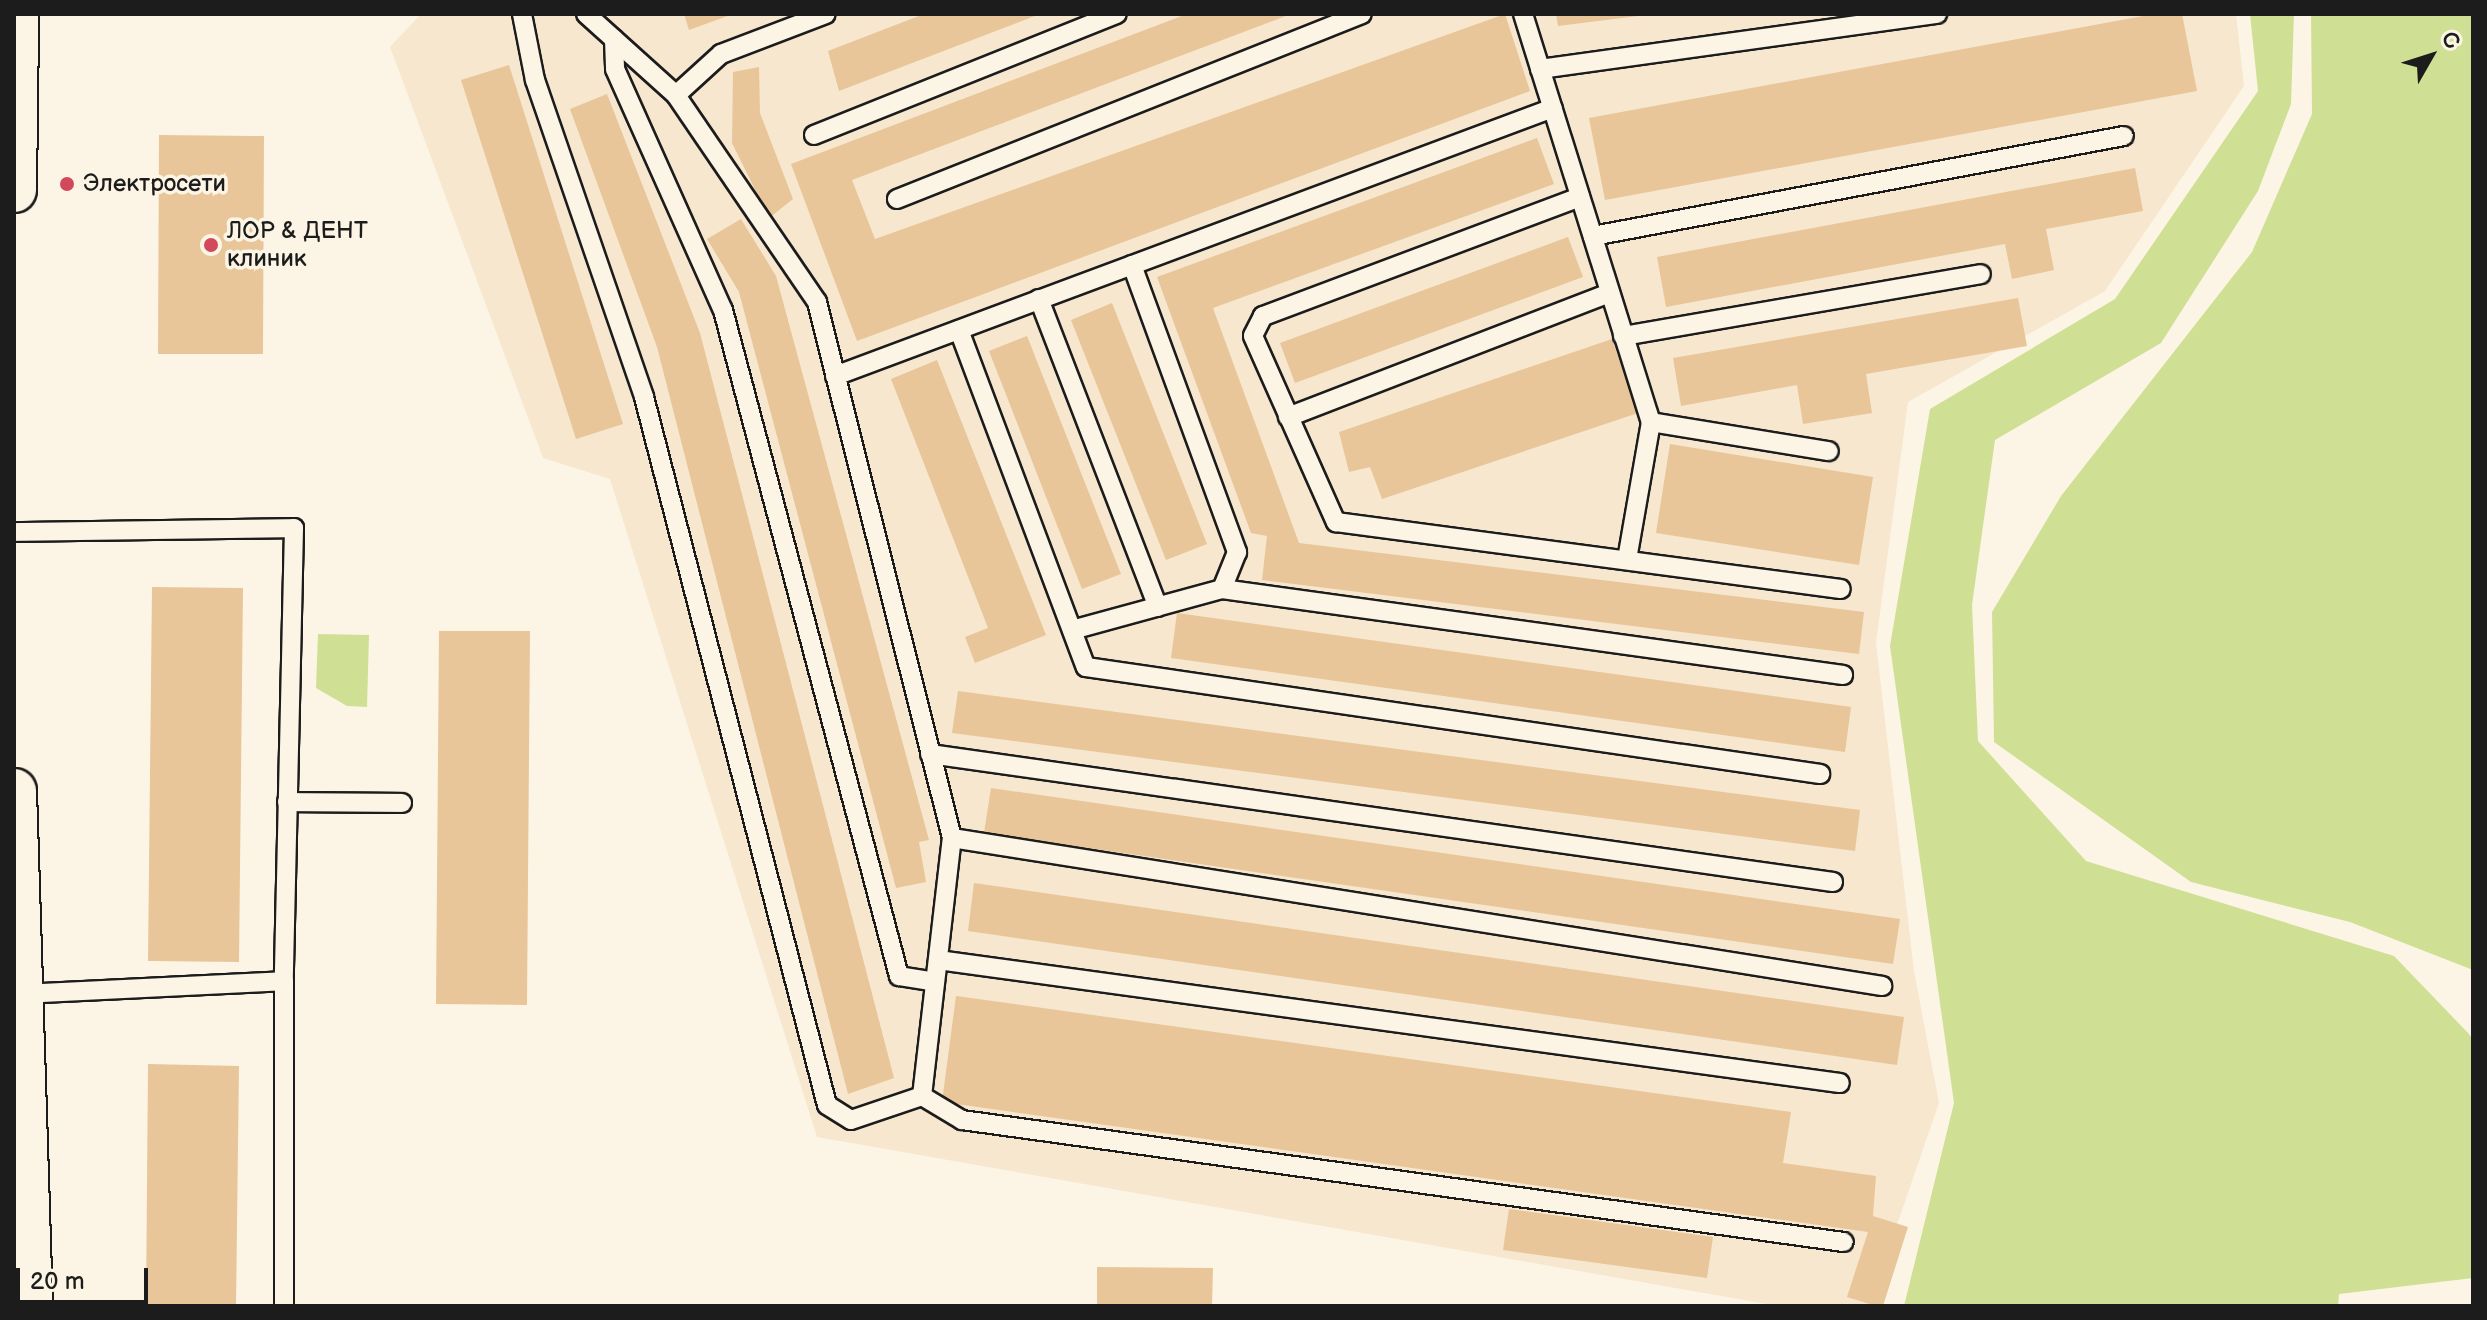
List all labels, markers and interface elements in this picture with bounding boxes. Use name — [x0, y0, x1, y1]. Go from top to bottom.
north arrow — [2391, 16, 2471, 96]
text: С — [2435, 26, 2465, 55]
place label: Электросети — [83, 170, 226, 198]
marker: Электросети — [58, 175, 76, 193]
place label: ЛОР & ДЕНТ клиник — [227, 217, 368, 273]
marker: ЛОР & ДЕНТ клиник — [202, 236, 220, 254]
scale bar — [20, 1252, 152, 1302]
text: 20 m — [30, 1267, 85, 1296]

